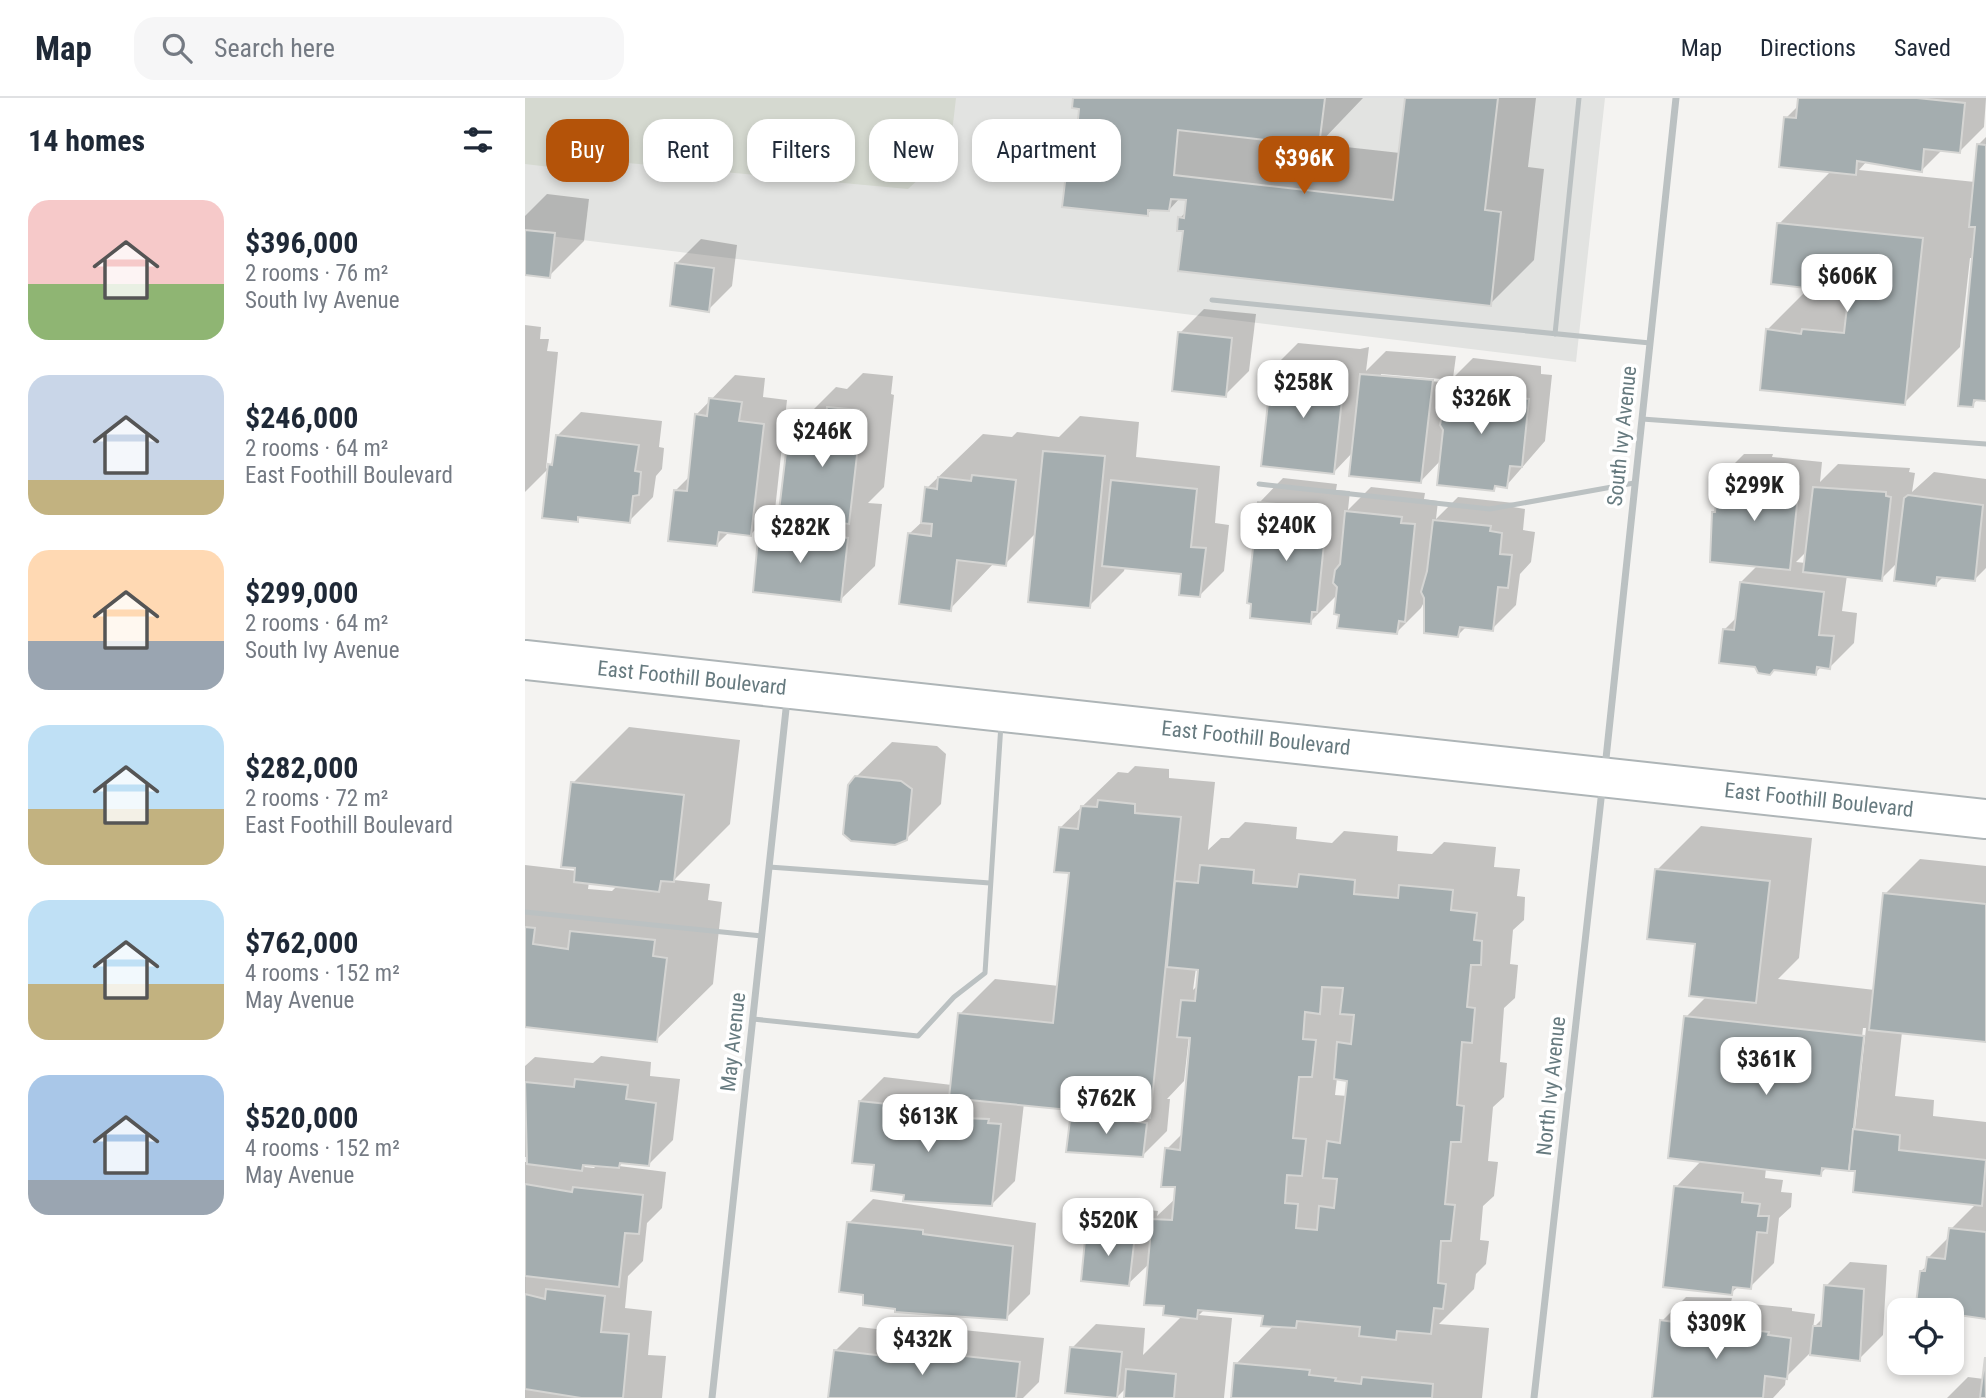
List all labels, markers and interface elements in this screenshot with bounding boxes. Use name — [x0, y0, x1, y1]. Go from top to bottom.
search box — [134, 17, 624, 80]
text: Map — [35, 29, 92, 68]
icon: search — [158, 29, 196, 67]
text: Search here — [214, 33, 335, 63]
text: Map — [1681, 34, 1722, 62]
text: Directions — [1760, 34, 1856, 62]
text: Saved — [1894, 34, 1951, 62]
chip: Buy — [546, 119, 629, 182]
chip: Rent — [643, 119, 733, 182]
chip: Filters — [747, 119, 855, 182]
chip: New — [869, 119, 958, 182]
chip: Apartment — [972, 119, 1121, 182]
icon: filters — [459, 121, 497, 159]
text: 14 homes — [28, 123, 145, 158]
pin: $396K — [1255, 136, 1353, 196]
text: $396K — [1274, 145, 1334, 172]
text: $396,000 — [245, 225, 358, 260]
icon: home — [84, 228, 168, 312]
pin: $606K — [1798, 254, 1896, 314]
text: 2 rooms · 76 m² — [245, 260, 388, 287]
text: $606K — [1817, 263, 1877, 290]
text: South Ivy Avenue — [245, 287, 399, 314]
pin: $258K — [1254, 360, 1352, 420]
street label: South Ivy Avenue — [1603, 364, 1641, 507]
text: $258K — [1273, 369, 1333, 396]
pin: $326K — [1432, 376, 1530, 436]
text: $326K — [1451, 385, 1511, 412]
text: $246,000 — [245, 400, 358, 435]
icon: home — [84, 403, 168, 487]
pin: $246K — [773, 410, 871, 469]
text: $246K — [792, 418, 852, 445]
text: 2 rooms · 64 m² — [245, 435, 388, 462]
text: East Foothill Boulevard — [245, 462, 453, 489]
pin: $299K — [1705, 464, 1803, 523]
text: $299K — [1724, 472, 1784, 499]
pin: $240K — [1237, 504, 1335, 563]
pin: $282K — [751, 505, 849, 565]
text: $240K — [1256, 512, 1316, 539]
text: $282K — [770, 514, 830, 541]
text: $299,000 — [245, 575, 358, 610]
icon: home — [84, 578, 168, 662]
text: 2 rooms · 64 m² — [245, 610, 388, 637]
text: South Ivy Avenue — [245, 637, 399, 664]
street label: East Foothill Boulevard — [596, 656, 788, 700]
street label: East Foothill Boulevard — [1160, 716, 1352, 760]
text: $282,000 — [245, 750, 358, 785]
icon: home — [84, 753, 168, 837]
street label: East Foothill Boulevard — [1723, 778, 1915, 822]
text: 2 rooms · 72 m² — [245, 785, 388, 812]
text: East Foothill Boulevard — [245, 812, 453, 839]
text: $762,000 — [245, 925, 358, 960]
icon: home — [84, 928, 168, 1012]
text: 4 rooms · 152 m² — [245, 960, 400, 987]
text: May Avenue — [245, 987, 354, 1014]
street label: May Avenue — [716, 991, 750, 1093]
street label: North Ivy Avenue — [1532, 1015, 1570, 1157]
pin: $361K — [1717, 1038, 1815, 1097]
text: $361K — [1736, 1046, 1796, 1073]
pin: $762K — [1057, 1076, 1155, 1136]
text: $762K — [1076, 1085, 1136, 1112]
pin: $613K — [879, 1094, 977, 1154]
text: $520,000 — [245, 1100, 358, 1135]
icon: home — [84, 1103, 168, 1187]
text: $613K — [898, 1103, 958, 1130]
text: 4 rooms · 152 m² — [245, 1135, 400, 1162]
text: May Avenue — [245, 1162, 354, 1189]
pin: $520K — [1059, 1198, 1157, 1258]
text: $520K — [1078, 1207, 1138, 1234]
map controls — [1887, 1298, 1964, 1375]
button: locate — [1887, 1298, 1964, 1375]
pin: $309K — [1667, 1302, 1765, 1361]
text: $309K — [1686, 1310, 1746, 1337]
pin: $432K — [873, 1318, 971, 1377]
text: $432K — [892, 1326, 952, 1353]

